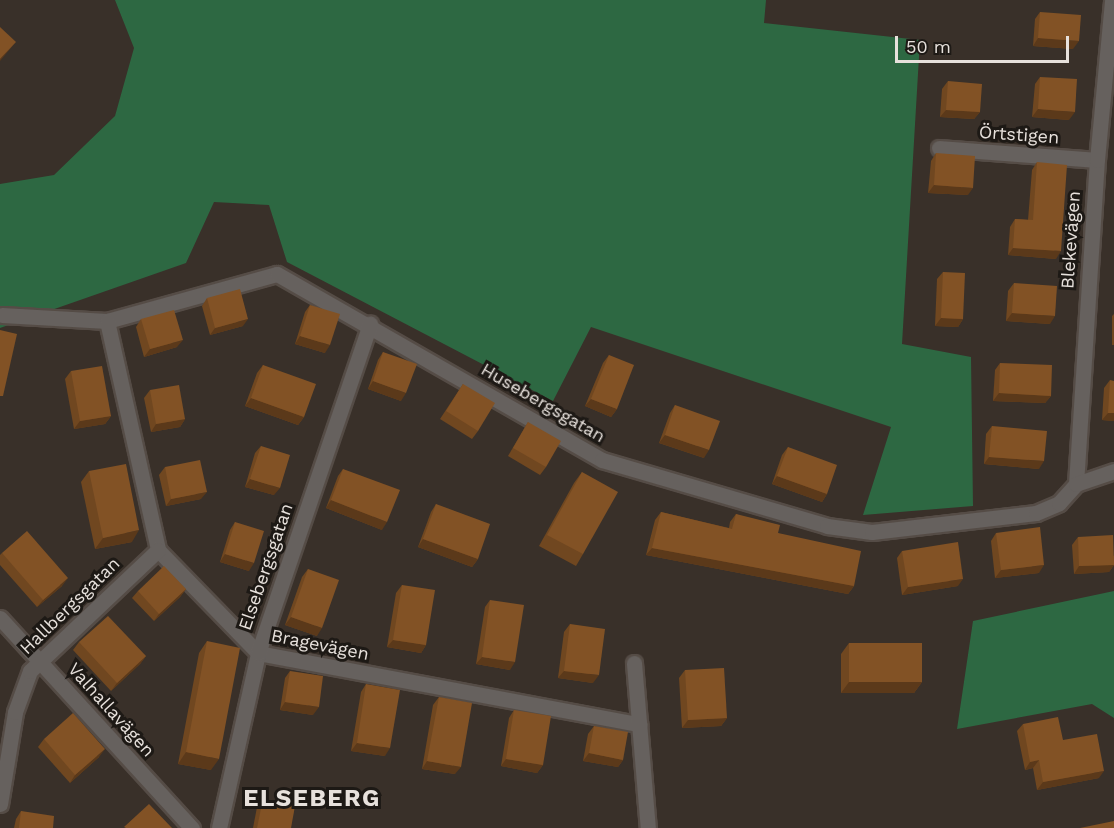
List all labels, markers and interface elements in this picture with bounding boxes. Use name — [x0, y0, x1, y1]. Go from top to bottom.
scale bar — [898, 24, 1072, 62]
text: 50 m — [906, 36, 951, 57]
street label: Örtstigen — [978, 121, 1060, 149]
street label: Blekevägen — [1057, 190, 1085, 290]
street label: Husebergsgatan — [477, 359, 609, 447]
street label: Elsebergsgatan — [234, 501, 298, 633]
street label: Hallbergsgatan — [16, 553, 124, 659]
street label: Bragevägen — [269, 625, 371, 665]
street label: Valhallavägen — [63, 659, 159, 761]
district label: ELSEBERG — [243, 785, 381, 813]

